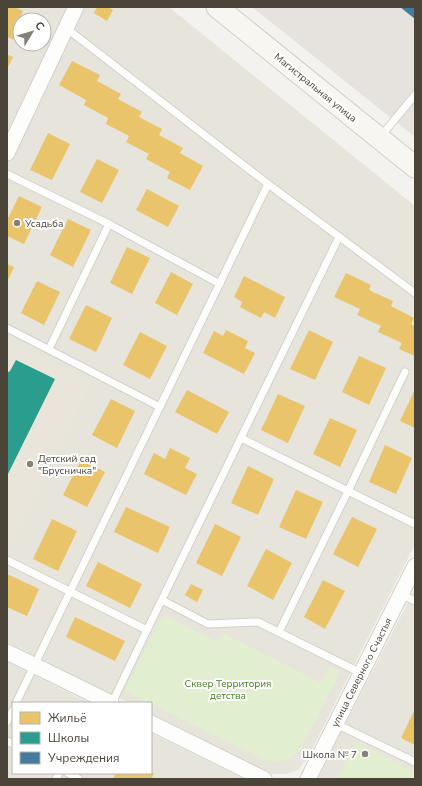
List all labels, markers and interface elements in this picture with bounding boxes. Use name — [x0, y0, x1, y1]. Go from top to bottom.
north arrow — [12, 12, 52, 52]
text: С — [31, 19, 48, 34]
street label: Магистральная улица — [271, 50, 360, 126]
place label: Усадьба — [24, 217, 63, 231]
marker: Усадьба — [12, 218, 22, 228]
place label: Детский сад "Брусничка" — [38, 452, 96, 478]
marker: Детский сад "Брусничка" — [25, 459, 35, 469]
street label: улица Северного Счастья — [328, 615, 396, 730]
park label: Сквер Территория детства — [185, 677, 272, 703]
legend — [12, 702, 152, 774]
text: Жильё — [48, 710, 86, 726]
text: Школы — [48, 730, 89, 746]
place label: Школа № 7 — [303, 748, 357, 762]
marker: Школа № 7 — [360, 749, 370, 759]
text: Учреждения — [47, 750, 120, 766]

